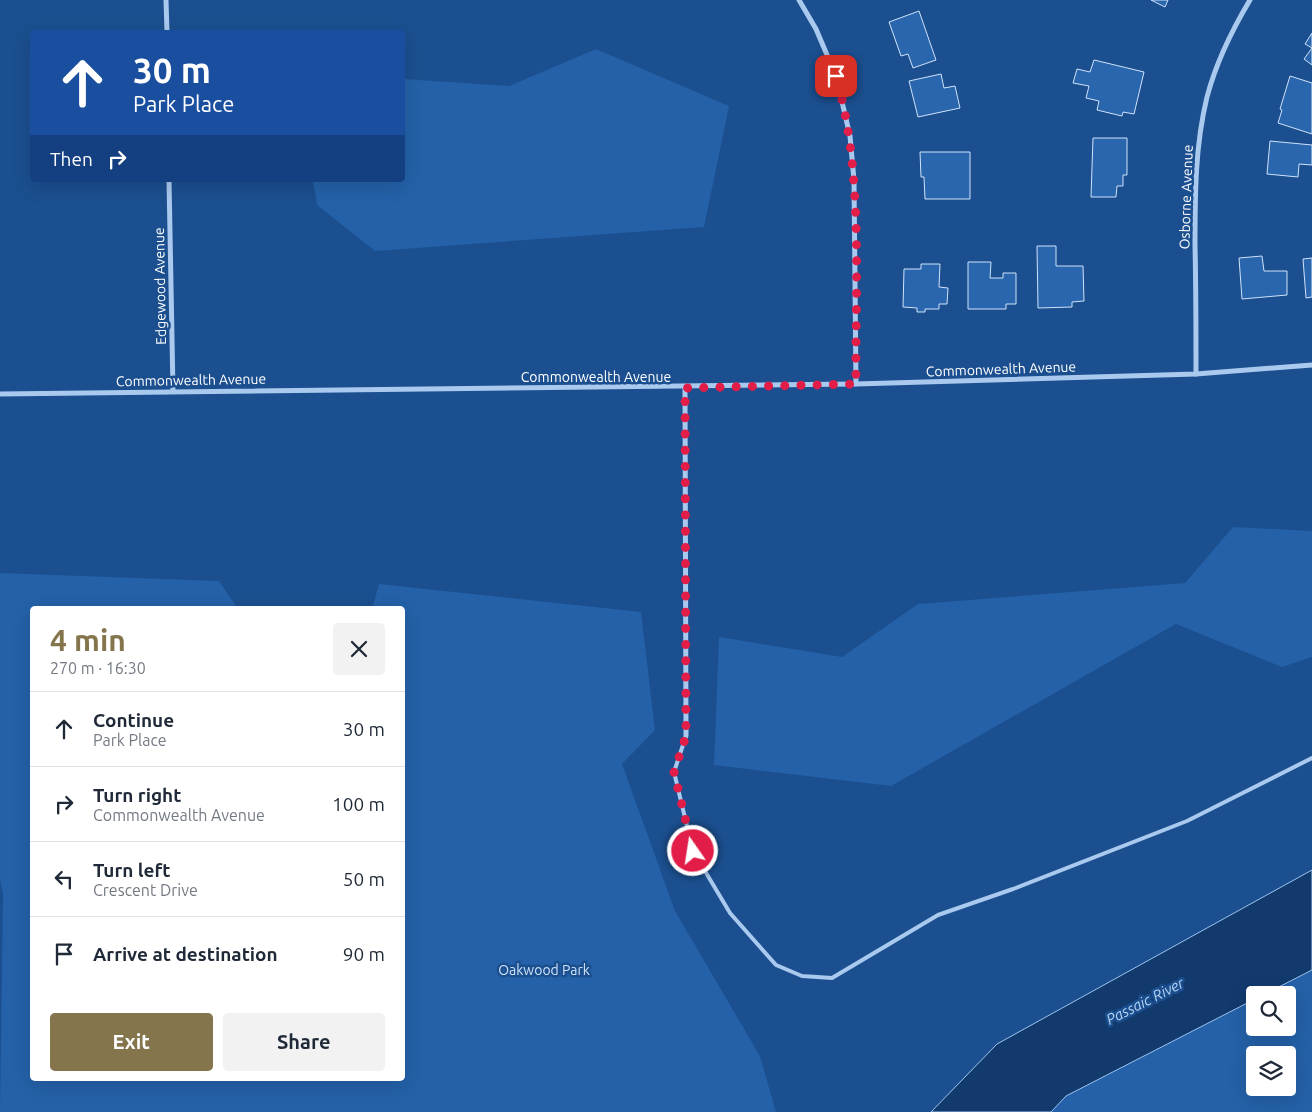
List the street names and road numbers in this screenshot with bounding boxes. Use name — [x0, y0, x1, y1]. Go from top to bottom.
street label: Osborne Avenue — [1176, 144, 1196, 250]
street label: Edgewood Avenue — [151, 227, 169, 345]
street label: Commonwealth Avenue — [926, 358, 1076, 380]
street label: Commonwealth Avenue — [521, 369, 671, 385]
street label: Commonwealth Avenue — [116, 371, 266, 389]

